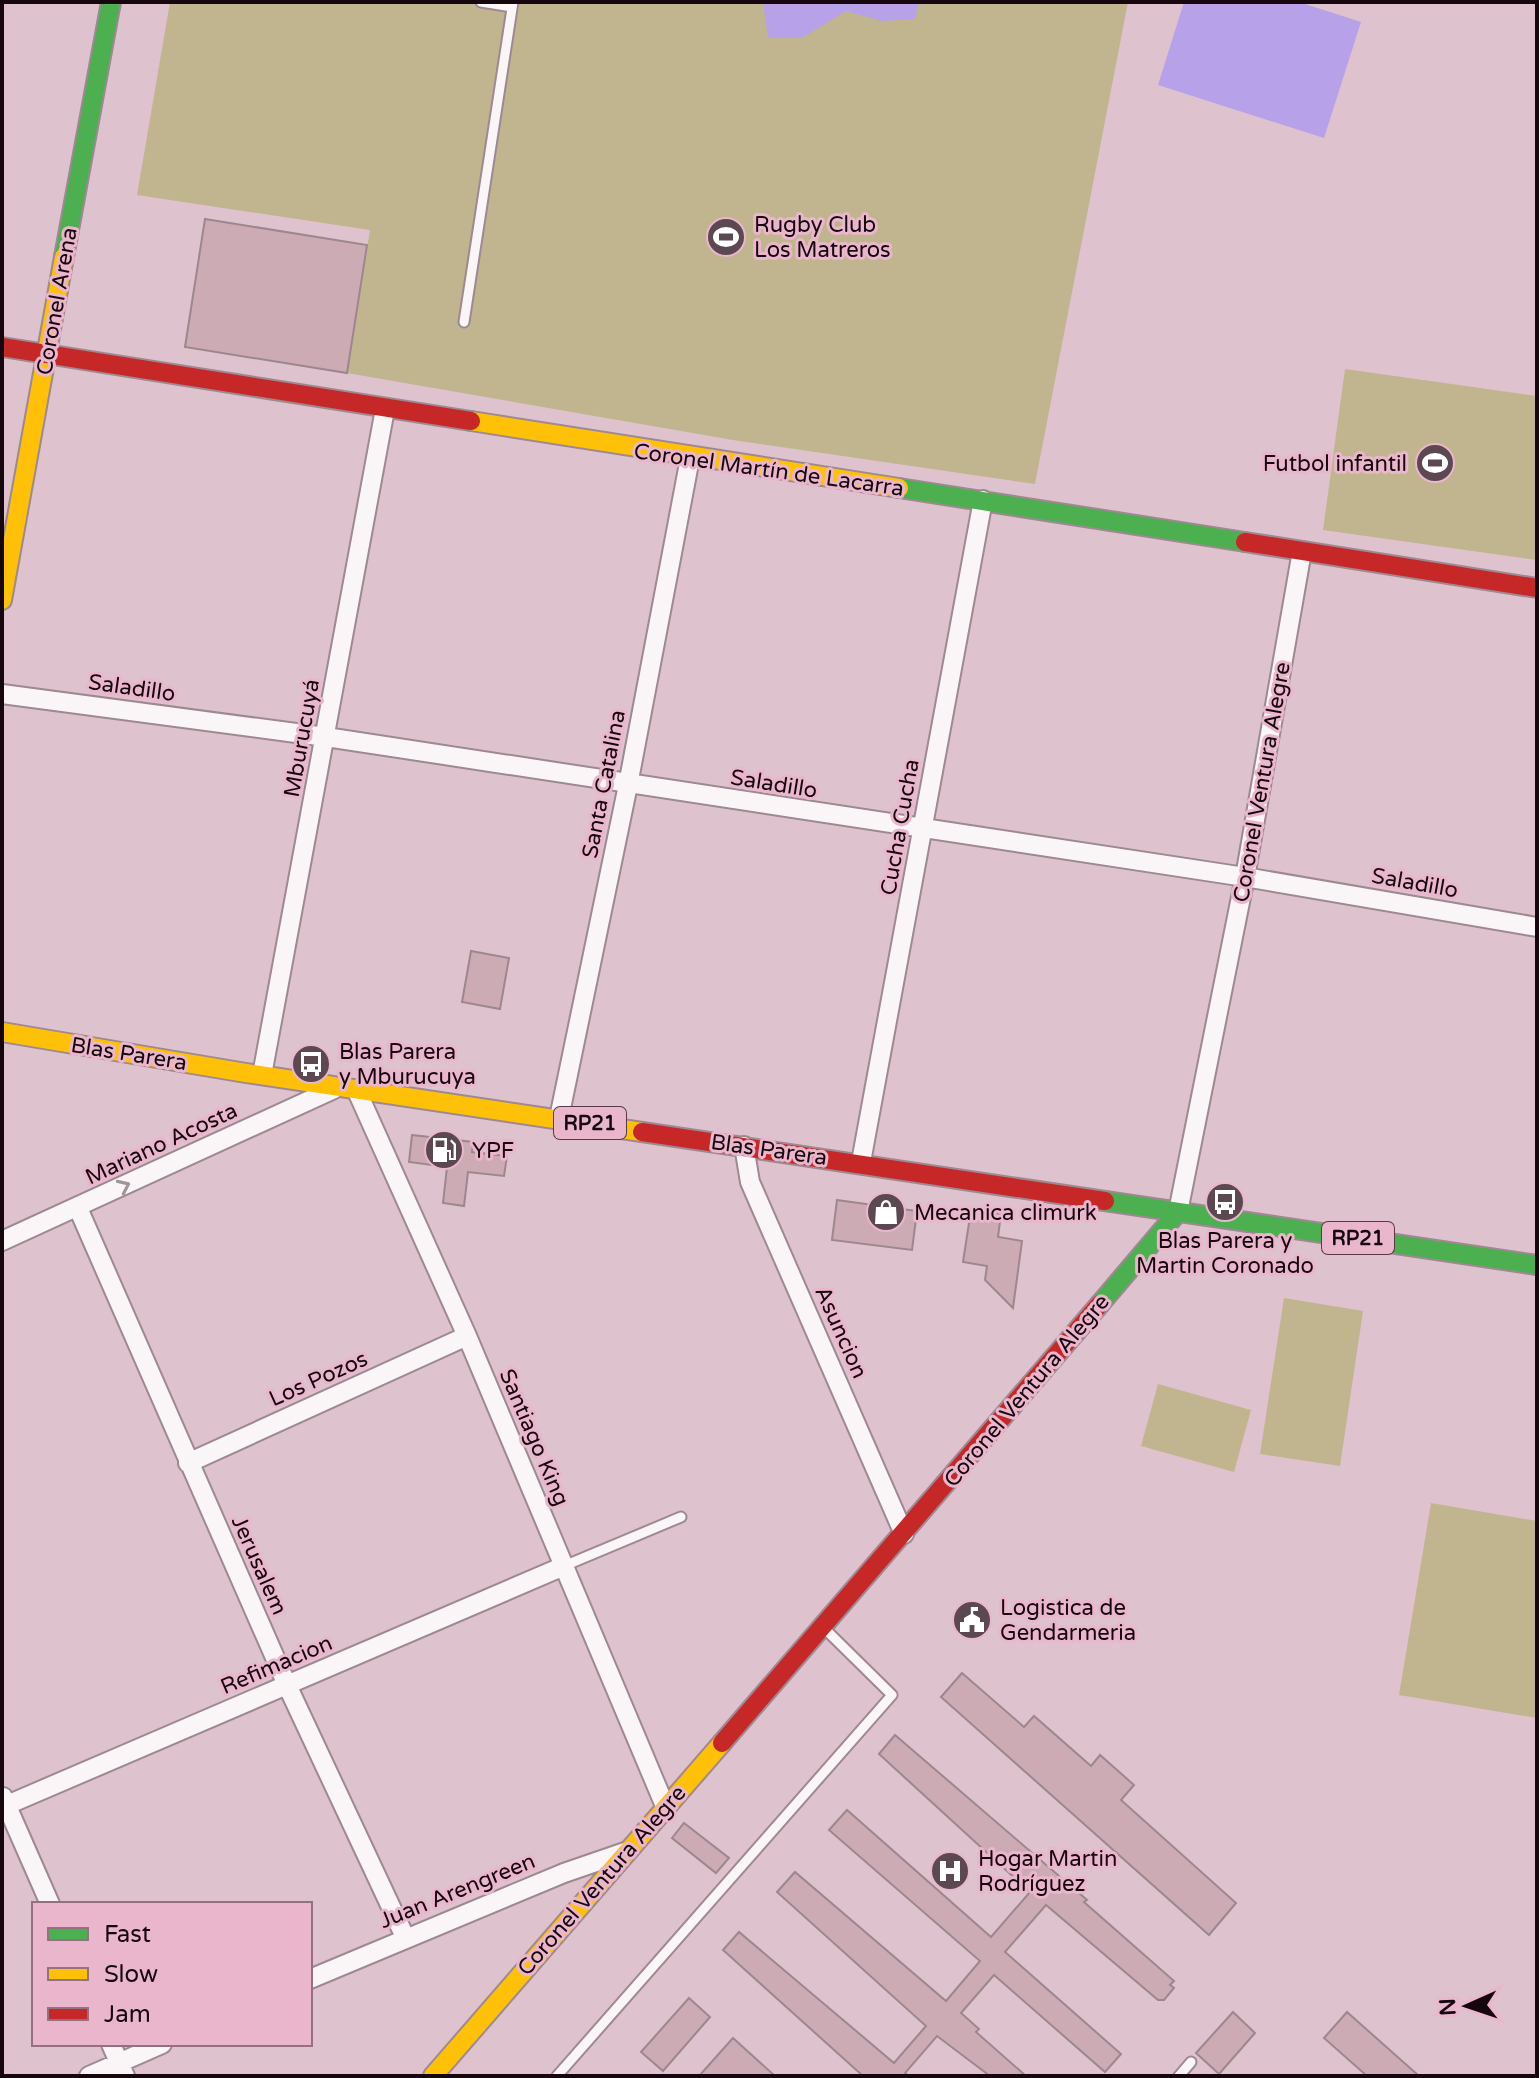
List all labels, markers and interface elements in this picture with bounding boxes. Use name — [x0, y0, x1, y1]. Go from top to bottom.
place label: Rugby Club Los Matreros — [754, 212, 891, 263]
sports icon: Rugby Club Los Matreros — [705, 216, 747, 258]
street label: Coronel Arena — [31, 225, 83, 377]
street label: Coronel Martín de Lacarra — [632, 438, 905, 502]
sports icon: Futbol infantil — [1414, 442, 1456, 484]
place label: Futbol infantil — [1263, 451, 1407, 477]
street label: Coronel Ventura Alegre — [1228, 660, 1296, 904]
street label: Saladillo — [87, 669, 177, 707]
street label: Mburucuyá — [279, 677, 325, 799]
street label: Santa Catalina — [577, 708, 631, 861]
street label: Cucha Cucha — [875, 757, 925, 897]
street label: Saladillo — [729, 764, 819, 804]
street label: Saladillo — [1370, 863, 1460, 903]
street label: Blas Parera — [69, 1032, 189, 1076]
place label: Blas Parera y Mburucuya — [339, 1039, 476, 1090]
bus stop icon: Blas Parera y Mburucuya — [290, 1043, 332, 1085]
street label: Mariano Acosta — [81, 1097, 242, 1191]
road number: RP21 — [554, 1107, 626, 1139]
fuel station icon: YPF — [423, 1129, 465, 1171]
street label: Blas Parera — [709, 1129, 829, 1171]
place label: YPF — [472, 1138, 514, 1164]
one-way arrow — [116, 1180, 131, 1196]
bus stop icon: Blas Parera y Martin Coronado — [1204, 1181, 1246, 1223]
shop icon: Mecanica climurk — [865, 1191, 907, 1233]
place label: Mecanica climurk — [914, 1200, 1097, 1226]
road number: RP21 — [1322, 1222, 1394, 1254]
place label: Blas Parera y Martin Coronado — [1136, 1228, 1314, 1279]
street label: Asuncion — [809, 1282, 873, 1382]
street label: Coronel Ventura Alegre — [939, 1289, 1115, 1492]
street label: Los Pozos — [265, 1346, 372, 1412]
street label: Santiago King — [494, 1365, 575, 1510]
street label: Jerusalem — [226, 1512, 292, 1619]
place label: Logistica de Gendarmeria — [1000, 1595, 1136, 1646]
public building icon: Logistica de Gendarmeria — [951, 1599, 993, 1641]
street label: Refimacion — [217, 1630, 336, 1700]
street label: Coronel Ventura Alegre — [512, 1780, 691, 1981]
place label: Hogar Martin Rodríguez — [978, 1846, 1117, 1897]
street label: Juan Arengreen — [376, 1848, 539, 1934]
hospital icon: Hogar Martin Rodríguez — [929, 1850, 971, 1892]
legend — [32, 1902, 312, 2046]
text: Fast — [104, 1920, 151, 1949]
text: Slow — [104, 1960, 158, 1989]
north arrow — [1427, 1966, 1507, 2046]
text: N — [1435, 1997, 1461, 2016]
text: Jam — [104, 2000, 151, 2029]

